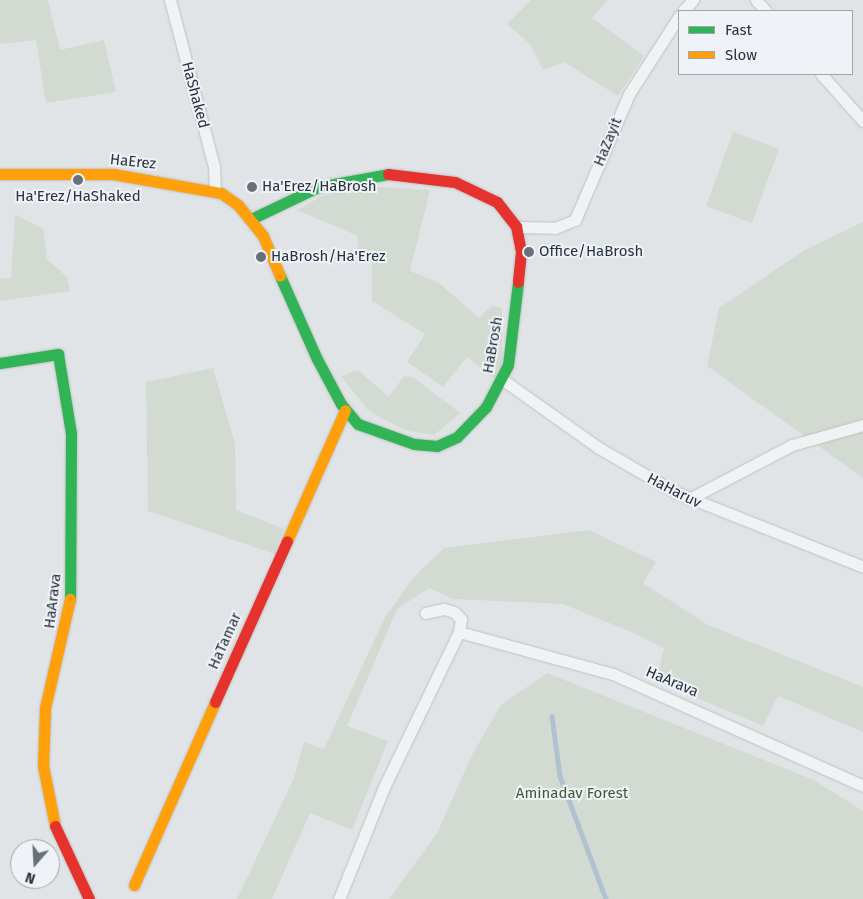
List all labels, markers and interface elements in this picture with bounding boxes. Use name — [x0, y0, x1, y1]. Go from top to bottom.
legend — [678, 10, 853, 75]
text: Fast — [725, 21, 752, 39]
text: Slow — [725, 46, 757, 64]
street label: HaShaked — [177, 60, 213, 130]
street label: HaZayit — [590, 115, 626, 169]
street label: HaErez — [109, 151, 157, 173]
marker: Ha'Erez/HaShaked — [72, 174, 84, 186]
place label: Ha'Erez/HaBrosh — [262, 178, 377, 196]
marker: Ha'Erez/HaBrosh — [246, 181, 258, 193]
place label: Ha'Erez/HaShaked — [15, 188, 141, 206]
place label: Office/HaBrosh — [539, 243, 643, 261]
marker: Office/HaBrosh — [523, 246, 535, 258]
place label: HaBrosh/Ha'Erez — [271, 248, 386, 266]
marker: HaBrosh/Ha'Erez — [255, 251, 267, 263]
street label: HaBrosh — [479, 315, 507, 375]
street label: HaHaruv — [644, 470, 704, 512]
street label: HaArava — [41, 572, 65, 630]
street label: HaTamar — [205, 610, 245, 672]
street label: HaArava — [643, 663, 701, 701]
park label: Aminadav Forest — [516, 785, 628, 803]
north arrow — [10, 839, 60, 889]
text: N — [23, 868, 37, 887]

